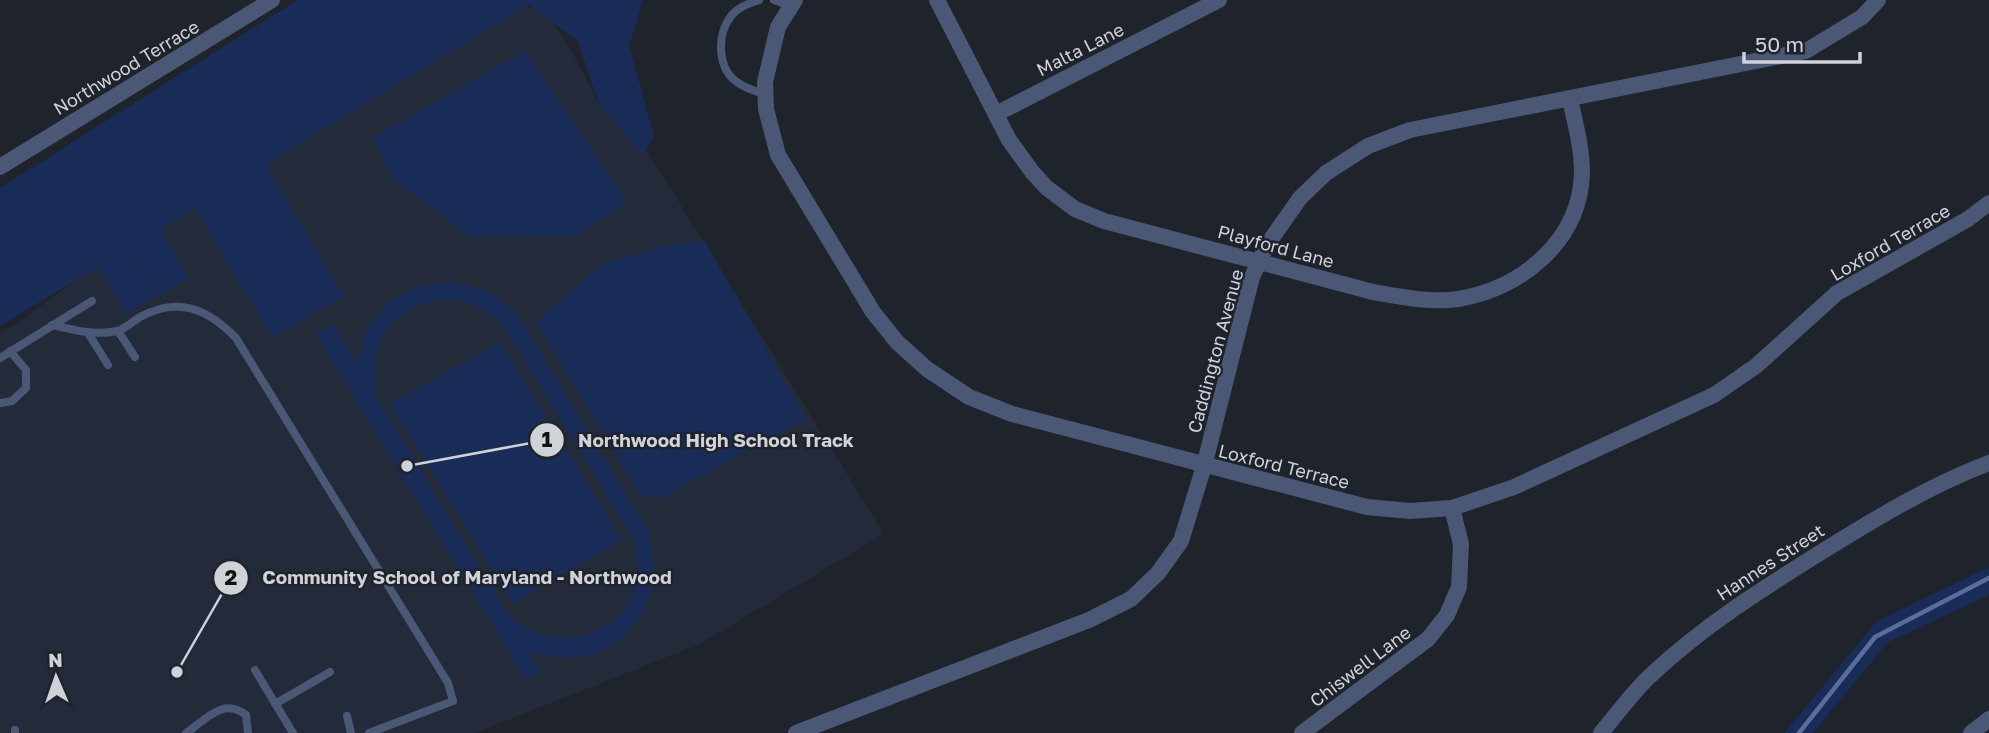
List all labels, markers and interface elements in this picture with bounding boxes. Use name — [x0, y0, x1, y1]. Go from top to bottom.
street label: Northwood Terrace — [49, 15, 203, 119]
street label: Malta Lane — [1033, 18, 1127, 80]
scale bar — [1744, 21, 1860, 65]
text: 50 m — [1755, 31, 1804, 57]
street label: Loxford Terrace — [1826, 199, 1954, 285]
street label: Playford Lane — [1215, 220, 1337, 272]
street label: Caddington Avenue — [1183, 267, 1247, 435]
callout: Northwood High School Track — [529, 420, 868, 460]
text: 1 — [542, 426, 553, 452]
text: Northwood High School Track — [578, 428, 854, 451]
street label: Loxford Terrace — [1216, 439, 1352, 493]
street label: Hannes Street — [1712, 519, 1828, 605]
callout: Community School of Maryland - Northwood — [214, 558, 686, 598]
text: 2 — [225, 564, 238, 590]
text: Community School of Maryland - Northwood — [262, 565, 672, 588]
street label: Chiswell Lane — [1305, 621, 1415, 711]
north arrow — [21, 642, 91, 712]
text: N — [48, 648, 63, 671]

